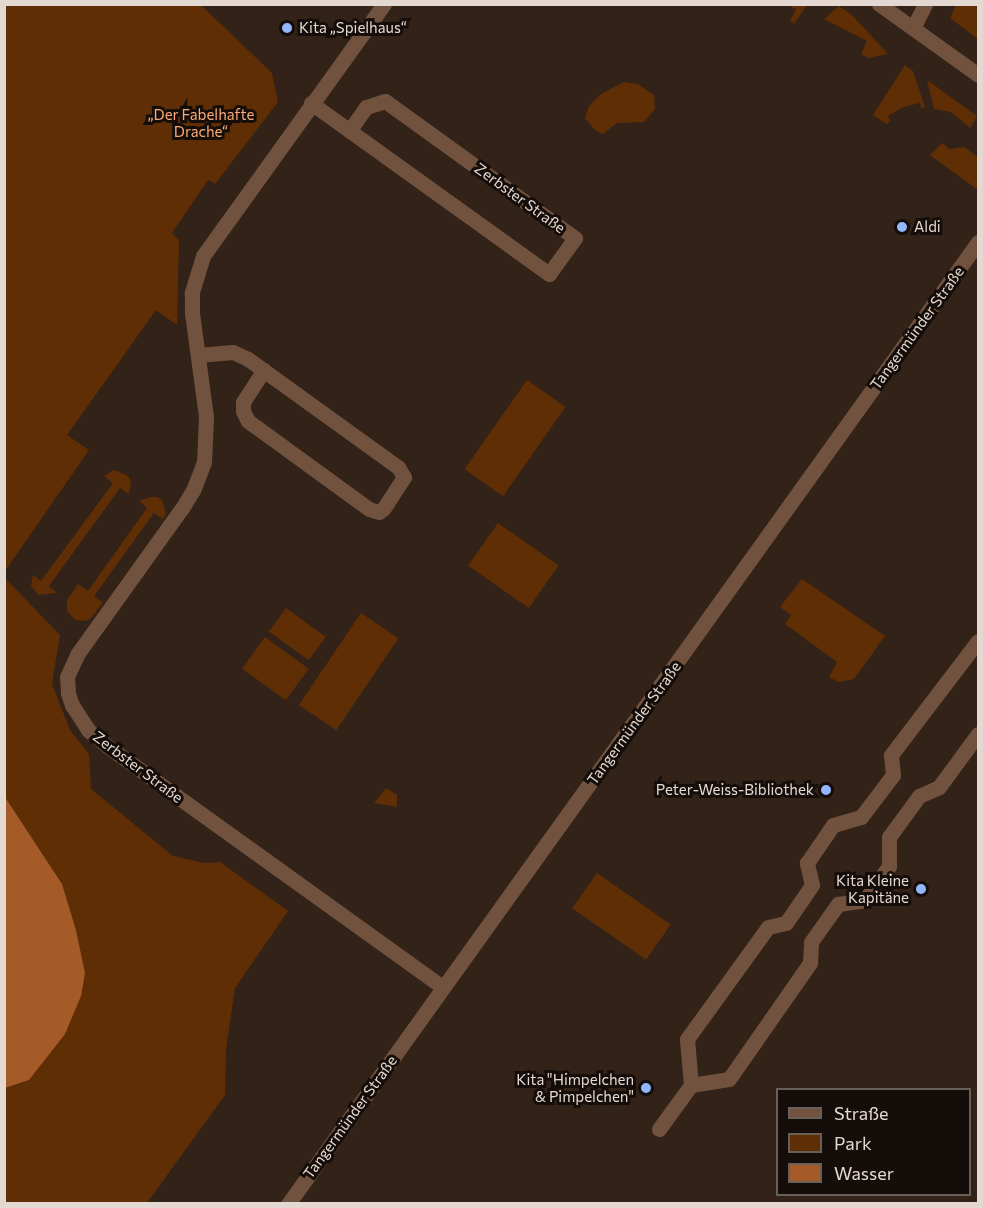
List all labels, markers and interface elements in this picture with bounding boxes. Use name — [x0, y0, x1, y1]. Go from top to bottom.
place label: Kita „Spielhaus“ — [299, 19, 407, 37]
marker: Kita „Spielhaus“ — [280, 21, 294, 35]
park label: „Der Fabelhafte Drache“ — [148, 105, 254, 140]
street label: Zerbster Straße — [471, 159, 569, 237]
place label: Aldi — [914, 218, 941, 236]
marker: Aldi — [895, 220, 909, 234]
street label: Tangermünder Straße — [866, 263, 968, 393]
street label: Tangermünder Straße — [583, 658, 685, 788]
street label: Zerbster Straße — [90, 727, 186, 807]
place label: Peter-Weiss-Bibliothek — [656, 781, 814, 799]
marker: Peter-Weiss-Bibliothek — [819, 783, 833, 797]
place label: Kita Kleine Kapitäne — [836, 871, 909, 906]
marker: Kita Kleine Kapitäne — [914, 882, 928, 896]
street label: Tangermünder Straße — [299, 1052, 401, 1182]
place label: Kita "Himpelchen & Pimpelchen" — [516, 1070, 634, 1105]
marker: Kita "Himpelchen & Pimpelchen" — [639, 1081, 653, 1095]
legend — [776, 1088, 971, 1196]
text: Straße — [834, 1102, 889, 1124]
text: Park — [834, 1132, 872, 1154]
text: Wasser — [834, 1162, 894, 1184]

